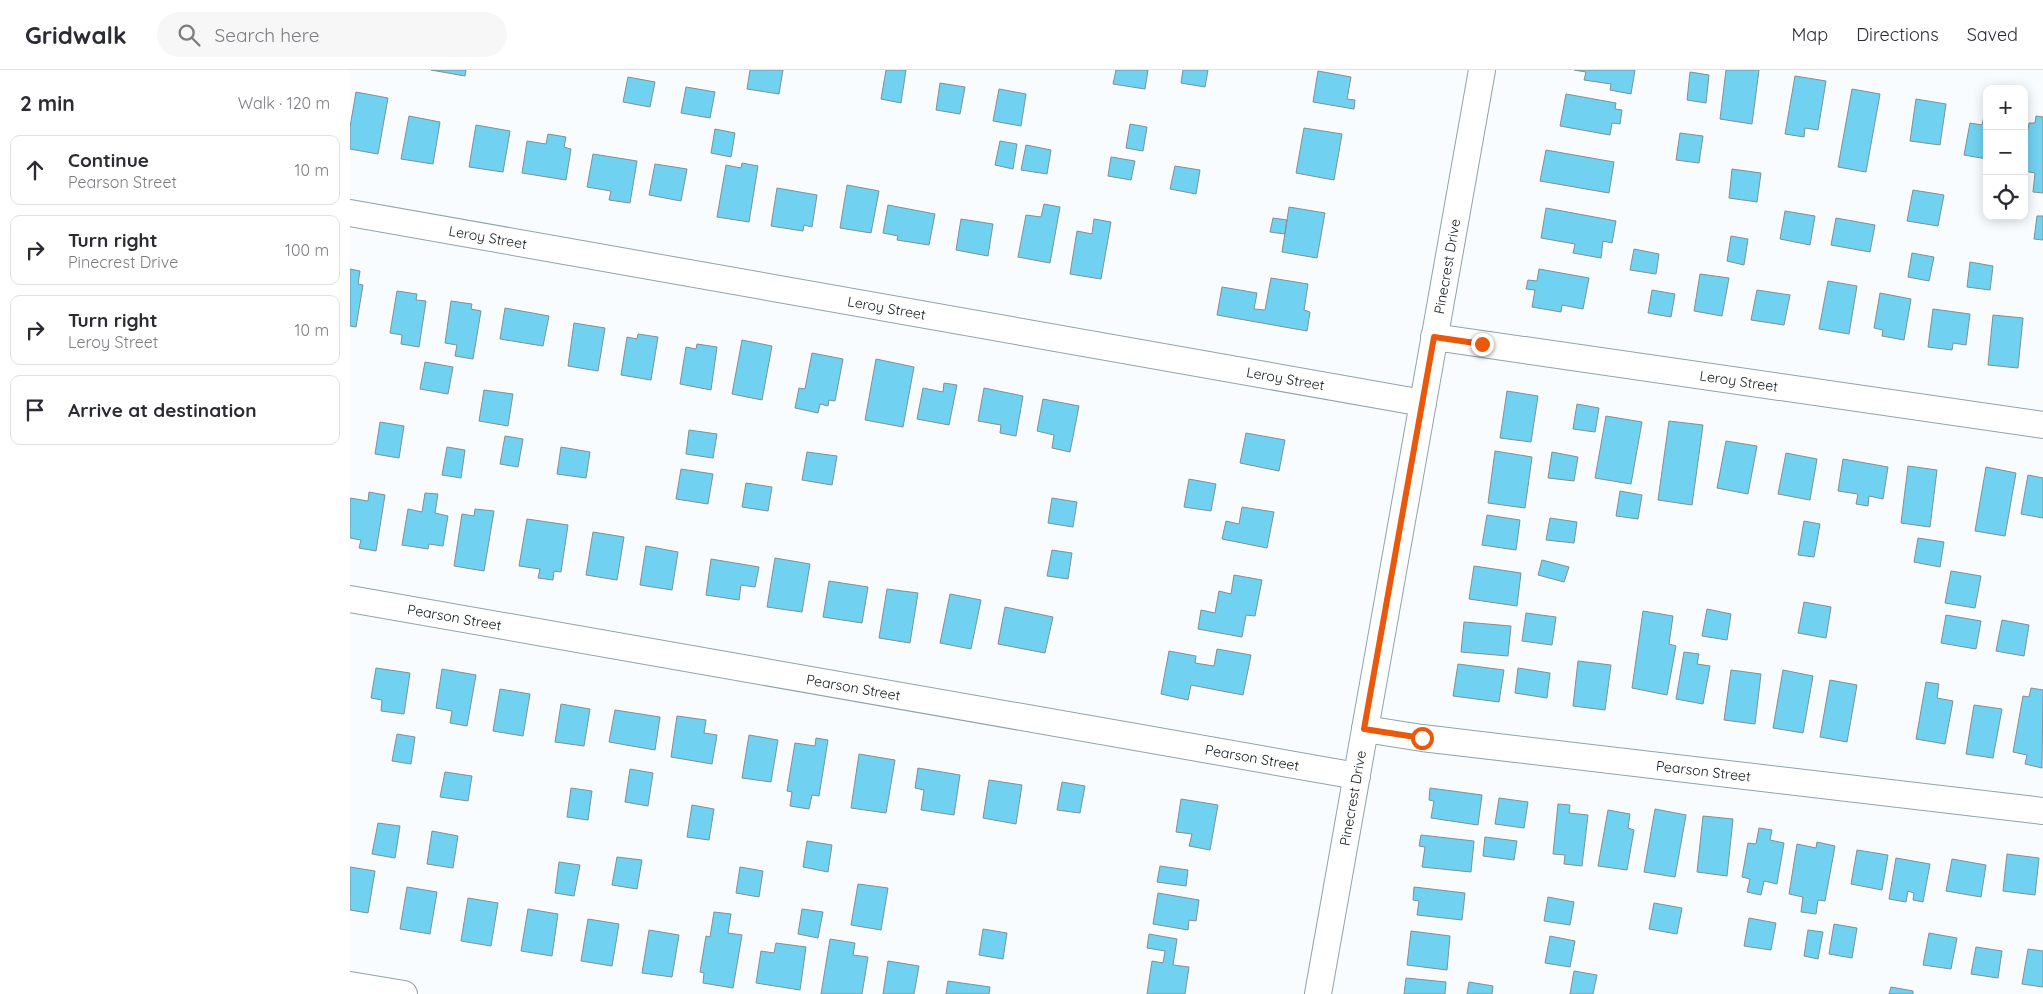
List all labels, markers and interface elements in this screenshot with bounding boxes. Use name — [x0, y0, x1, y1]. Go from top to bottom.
search box — [157, 12, 507, 57]
text: Gridwalk — [25, 20, 127, 50]
icon: search — [175, 21, 203, 49]
text: Search here — [215, 23, 319, 47]
text: Map — [1791, 23, 1828, 46]
text: Directions — [1856, 23, 1939, 46]
text: Saved — [1967, 23, 2018, 46]
map controls — [1983, 85, 2028, 220]
button: + — [1983, 85, 2028, 130]
text: 2 min — [20, 90, 75, 116]
text: Walk · 120 m — [238, 93, 330, 113]
button: − — [1983, 130, 2028, 175]
text: Continue — [68, 148, 149, 172]
icon: ahead — [21, 156, 49, 184]
text: 10 m — [295, 160, 329, 180]
text: Pearson Street — [68, 172, 177, 192]
button: locate — [1983, 175, 2028, 220]
street label: Pinecrest Drive — [1430, 217, 1464, 315]
street label: Leroy Street — [447, 222, 529, 253]
text: Turn right — [68, 228, 157, 252]
icon: right — [21, 236, 49, 264]
text: 100 m — [285, 240, 329, 260]
text: Pinecrest Drive — [68, 252, 178, 272]
street label: Leroy Street — [846, 292, 927, 324]
text: Turn right — [68, 308, 157, 332]
icon: right — [21, 316, 49, 344]
text: 10 m — [295, 320, 329, 340]
text: Leroy Street — [68, 332, 158, 352]
route end — [1471, 333, 1494, 356]
street label: Leroy Street — [1245, 363, 1326, 394]
street label: Leroy Street — [1698, 366, 1779, 396]
icon: arrive — [21, 396, 49, 424]
text: Arrive at destination — [68, 398, 257, 422]
street label: Pearson Street — [406, 600, 503, 635]
street label: Pearson Street — [805, 670, 902, 705]
route start — [1411, 727, 1434, 750]
street label: Pearson Street — [1204, 740, 1301, 775]
street label: Pinecrest Drive — [1335, 749, 1370, 847]
street label: Pearson Street — [1655, 757, 1752, 786]

